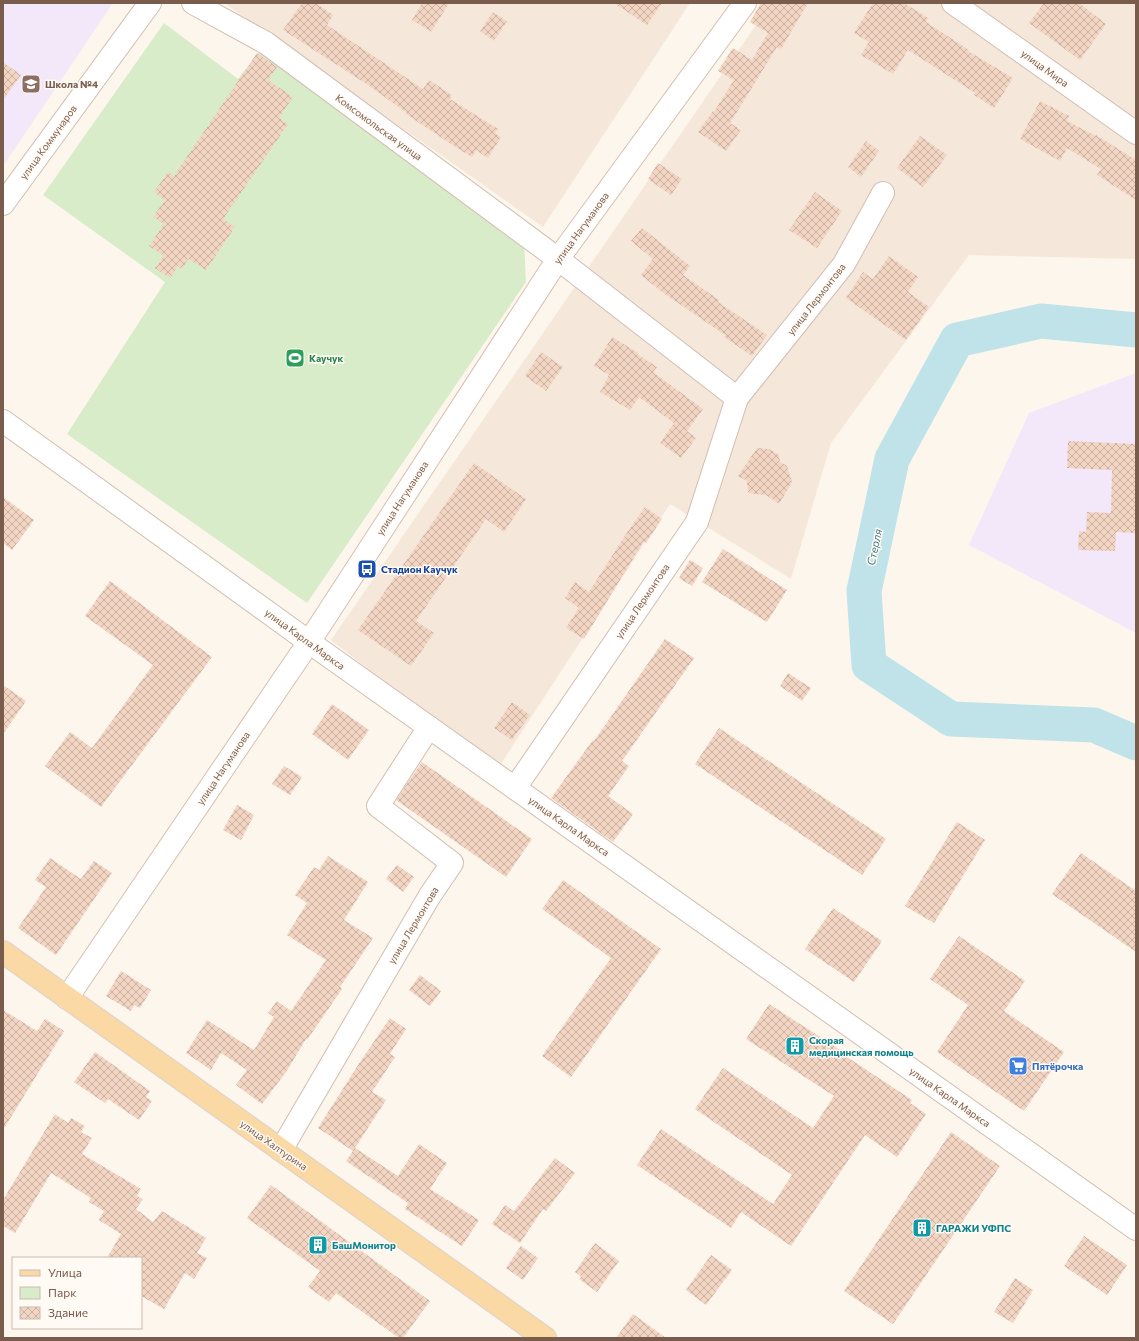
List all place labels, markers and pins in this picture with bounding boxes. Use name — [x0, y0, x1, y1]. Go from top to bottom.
school or university icon: Школа №4 — [20, 73, 42, 95]
place label: Школа №4 — [45, 78, 98, 90]
sports icon: Каучук — [284, 347, 306, 369]
place label: Каучук — [309, 352, 344, 364]
bus stop icon: Стадион Каучук — [356, 558, 378, 580]
place label: Стадион Каучук — [381, 563, 458, 575]
place label: Скорая медицинская помощь — [809, 1034, 914, 1058]
building icon: Скорая медицинская помощь — [784, 1035, 806, 1057]
supermarket icon: Пятёрочка — [1007, 1055, 1029, 1077]
place label: Пятёрочка — [1032, 1060, 1083, 1072]
building icon: ГАРАЖИ УФПС — [911, 1217, 933, 1239]
place label: ГАРАЖИ УФПС — [936, 1222, 1011, 1234]
building icon: БашМонитор — [307, 1234, 329, 1256]
place label: БашМонитор — [332, 1239, 396, 1251]

